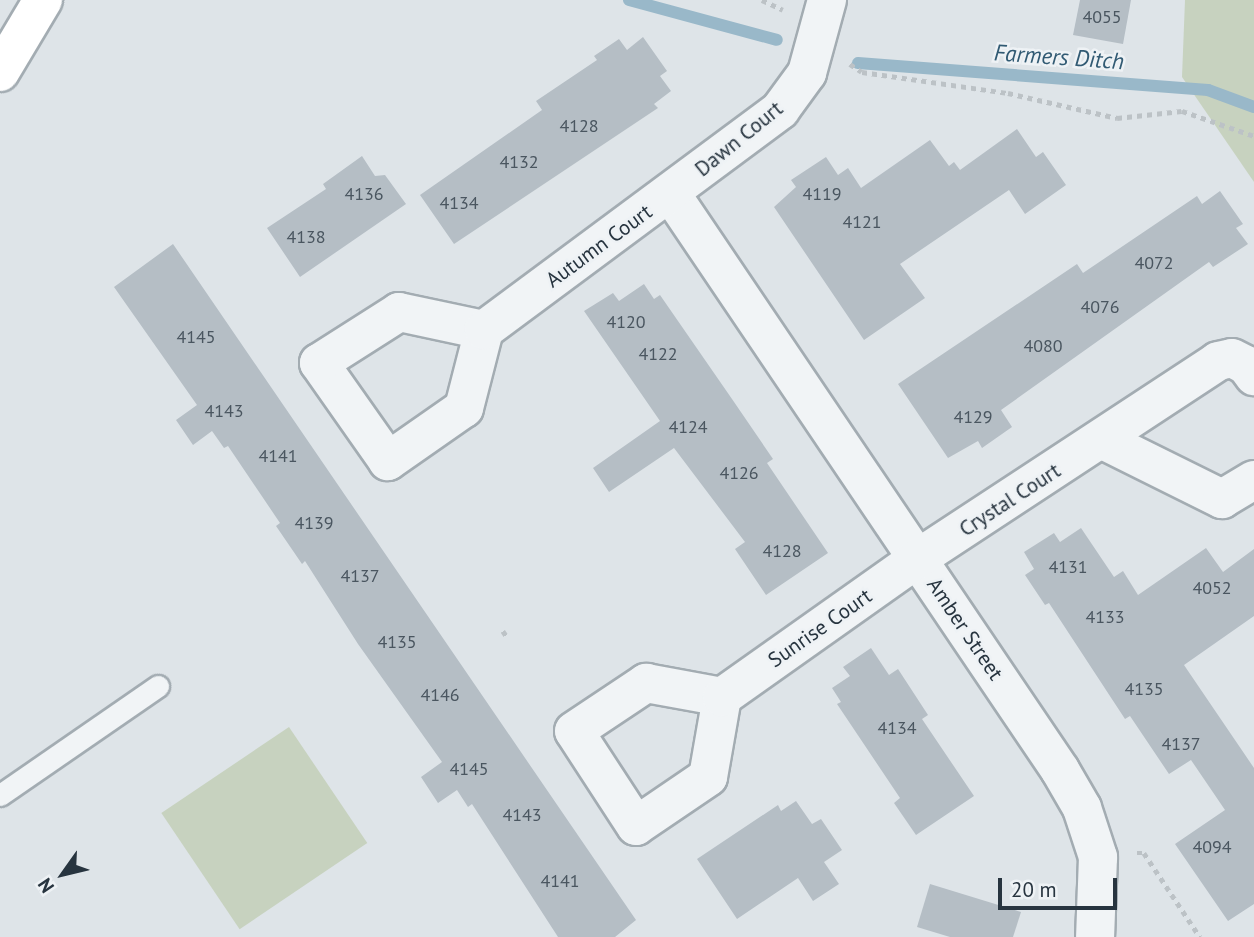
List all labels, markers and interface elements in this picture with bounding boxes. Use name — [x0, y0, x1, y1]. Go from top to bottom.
house number: 4055 — [1082, 6, 1122, 28]
water label: Farmers Ditch — [993, 39, 1125, 75]
street label: Dawn Court — [690, 96, 788, 182]
house number: 4128 — [559, 115, 599, 137]
house number: 4132 — [499, 151, 539, 173]
house number: 4136 — [344, 183, 384, 205]
house number: 4119 — [802, 183, 842, 205]
house number: 4134 — [439, 192, 479, 214]
street label: Autumn Court — [541, 199, 657, 293]
house number: 4121 — [842, 211, 882, 233]
house number: 4138 — [286, 226, 326, 248]
house number: 4072 — [1134, 252, 1174, 274]
house number: 4076 — [1080, 296, 1120, 318]
house number: 4120 — [606, 311, 646, 333]
house number: 4145 — [176, 326, 216, 348]
house number: 4080 — [1023, 335, 1063, 357]
house number: 4122 — [638, 343, 678, 365]
house number: 4143 — [204, 400, 244, 422]
house number: 4129 — [953, 406, 993, 428]
house number: 4124 — [668, 416, 708, 438]
house number: 4141 — [258, 445, 298, 467]
street label: Crystal Court — [955, 458, 1065, 542]
house number: 4126 — [719, 462, 759, 484]
house number: 4139 — [294, 512, 334, 534]
house number: 4128 — [762, 540, 802, 562]
house number: 4131 — [1048, 556, 1088, 578]
house number: 4137 — [340, 565, 380, 587]
street label: Amber Street — [922, 573, 1008, 685]
house number: 4052 — [1192, 577, 1232, 599]
street label: Sunrise Court — [763, 583, 877, 673]
house number: 4133 — [1085, 606, 1125, 628]
house number: 4135 — [377, 631, 417, 653]
house number: 4135 — [1124, 678, 1164, 700]
house number: 4146 — [420, 684, 460, 706]
house number: 4134 — [877, 717, 917, 739]
house number: 4137 — [1161, 733, 1201, 755]
house number: 4145 — [449, 758, 489, 780]
house number: 4143 — [502, 804, 542, 826]
house number: 4094 — [1192, 836, 1232, 858]
north arrow — [28, 839, 98, 909]
scale bar — [1002, 864, 1121, 908]
house number: 4141 — [540, 870, 580, 892]
text: N — [32, 874, 59, 898]
text: 20 m — [1011, 876, 1057, 903]

